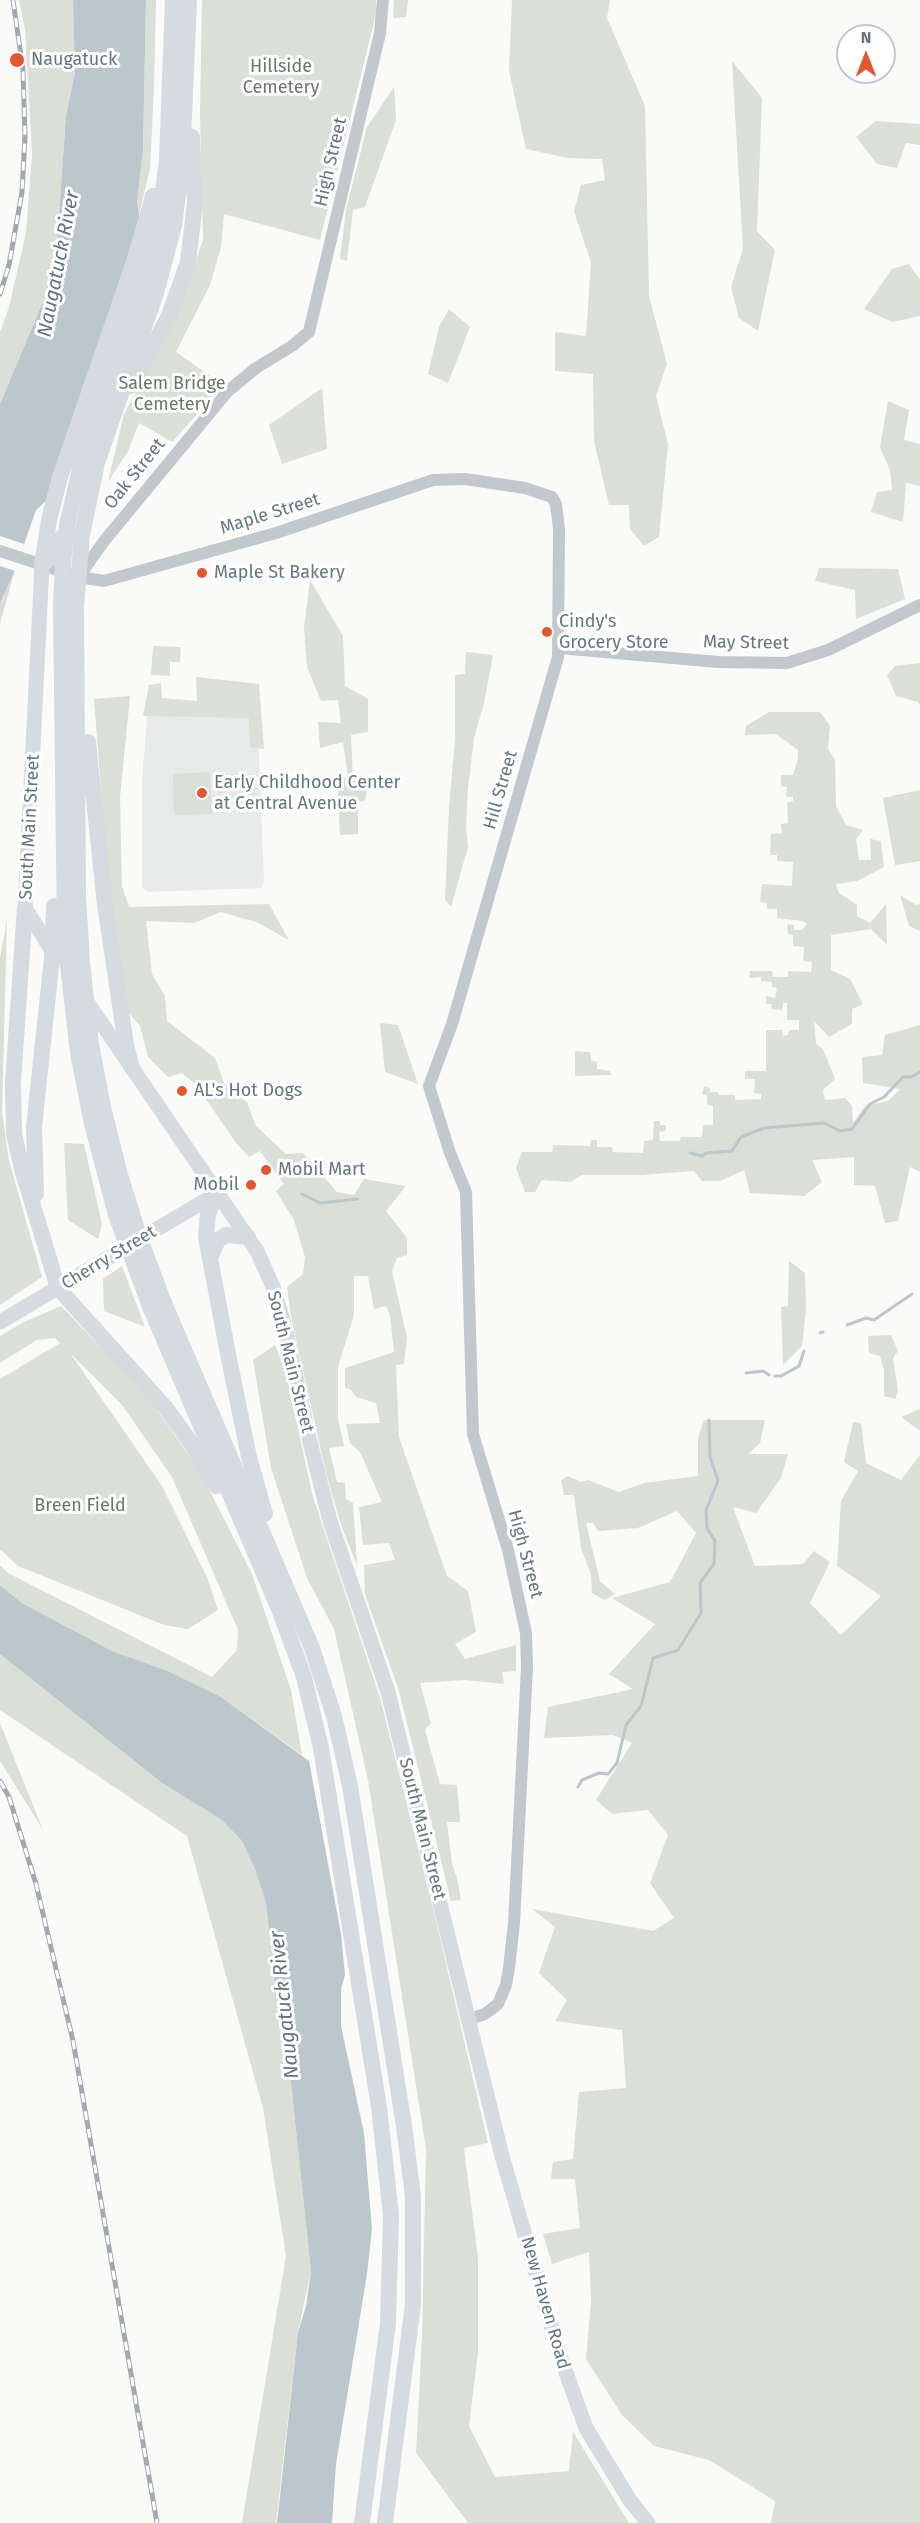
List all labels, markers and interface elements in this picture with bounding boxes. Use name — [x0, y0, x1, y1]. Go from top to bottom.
north arrow — [836, 24, 896, 84]
text: N — [861, 28, 871, 47]
place label: Naugatuck — [31, 49, 117, 71]
marker: Naugatuck — [8, 51, 26, 69]
park label: Hillside Cemetery — [243, 56, 319, 98]
street label: High Street — [310, 115, 352, 209]
water label: Naugatuck River — [33, 189, 85, 339]
park label: Salem Bridge Cemetery — [118, 373, 226, 416]
street label: Oak Street — [100, 434, 170, 514]
street label: Maple Street — [218, 489, 322, 539]
place label: Maple St Bakery — [214, 562, 345, 584]
marker: Maple St Bakery — [195, 566, 209, 580]
place label: Cindy's Grocery Store — [559, 611, 669, 654]
marker: Cindy's Grocery Store — [540, 625, 554, 639]
street label: May Street — [703, 631, 789, 655]
street label: Hill Street — [479, 748, 523, 832]
street label: South Main Street — [15, 754, 45, 900]
place label: Early Childhood Center at Central Avenue — [214, 772, 401, 814]
marker: Early Childhood Center at Central Avenue — [195, 786, 209, 800]
place label: AL's Hot Dogs — [194, 1080, 302, 1102]
marker: AL's Hot Dogs — [175, 1084, 189, 1098]
place label: Mobil Mart — [278, 1159, 366, 1181]
marker: Mobil Mart — [259, 1163, 273, 1177]
place label: Mobil — [193, 1174, 239, 1196]
marker: Mobil — [244, 1178, 258, 1192]
street label: Cherry Street — [58, 1221, 160, 1295]
street label: South Main Street — [262, 1289, 318, 1435]
park label: Breen Field — [34, 1495, 126, 1517]
street label: High Street — [503, 1507, 547, 1601]
street label: South Main Street — [394, 1756, 450, 1902]
water label: Naugatuck River — [265, 1930, 305, 2080]
street label: New Haven Road — [516, 2234, 574, 2372]

